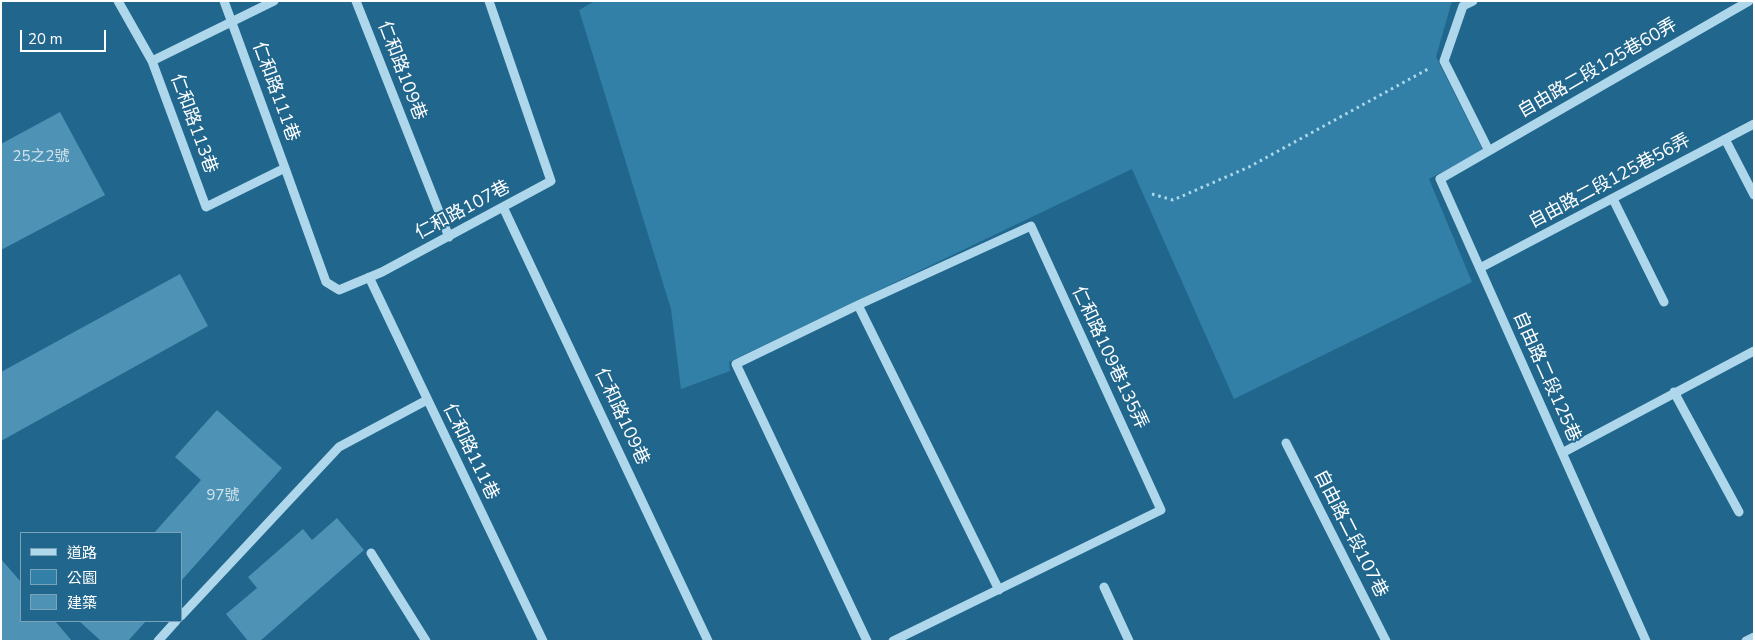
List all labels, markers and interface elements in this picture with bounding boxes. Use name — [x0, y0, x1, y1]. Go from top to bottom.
street label: 自由路二段125巷60弄 — [1515, 15, 1681, 123]
street label: 仁和路109巷 — [372, 18, 430, 124]
scale bar — [22, 20, 109, 52]
text: 20 m — [28, 29, 63, 49]
street label: 仁和路111巷 — [247, 39, 303, 145]
street label: 仁和路113巷 — [165, 71, 221, 177]
street label: 自由路二段125巷56弄 — [1525, 130, 1695, 234]
house number: 25之2號 — [13, 148, 69, 166]
street label: 仁和路107巷 — [412, 177, 514, 245]
street label: 仁和路109巷135弄 — [1067, 283, 1151, 433]
street label: 自由路二段125巷 — [1508, 308, 1584, 446]
street label: 仁和路109巷 — [589, 365, 653, 469]
street label: 仁和路111巷 — [437, 400, 503, 504]
street label: 自由路二段107巷 — [1309, 467, 1391, 601]
house number: 97號 — [207, 487, 239, 505]
legend — [20, 532, 182, 622]
text: 道路 — [67, 543, 97, 563]
text: 公園 — [67, 568, 97, 588]
text: 建築 — [67, 593, 97, 613]

